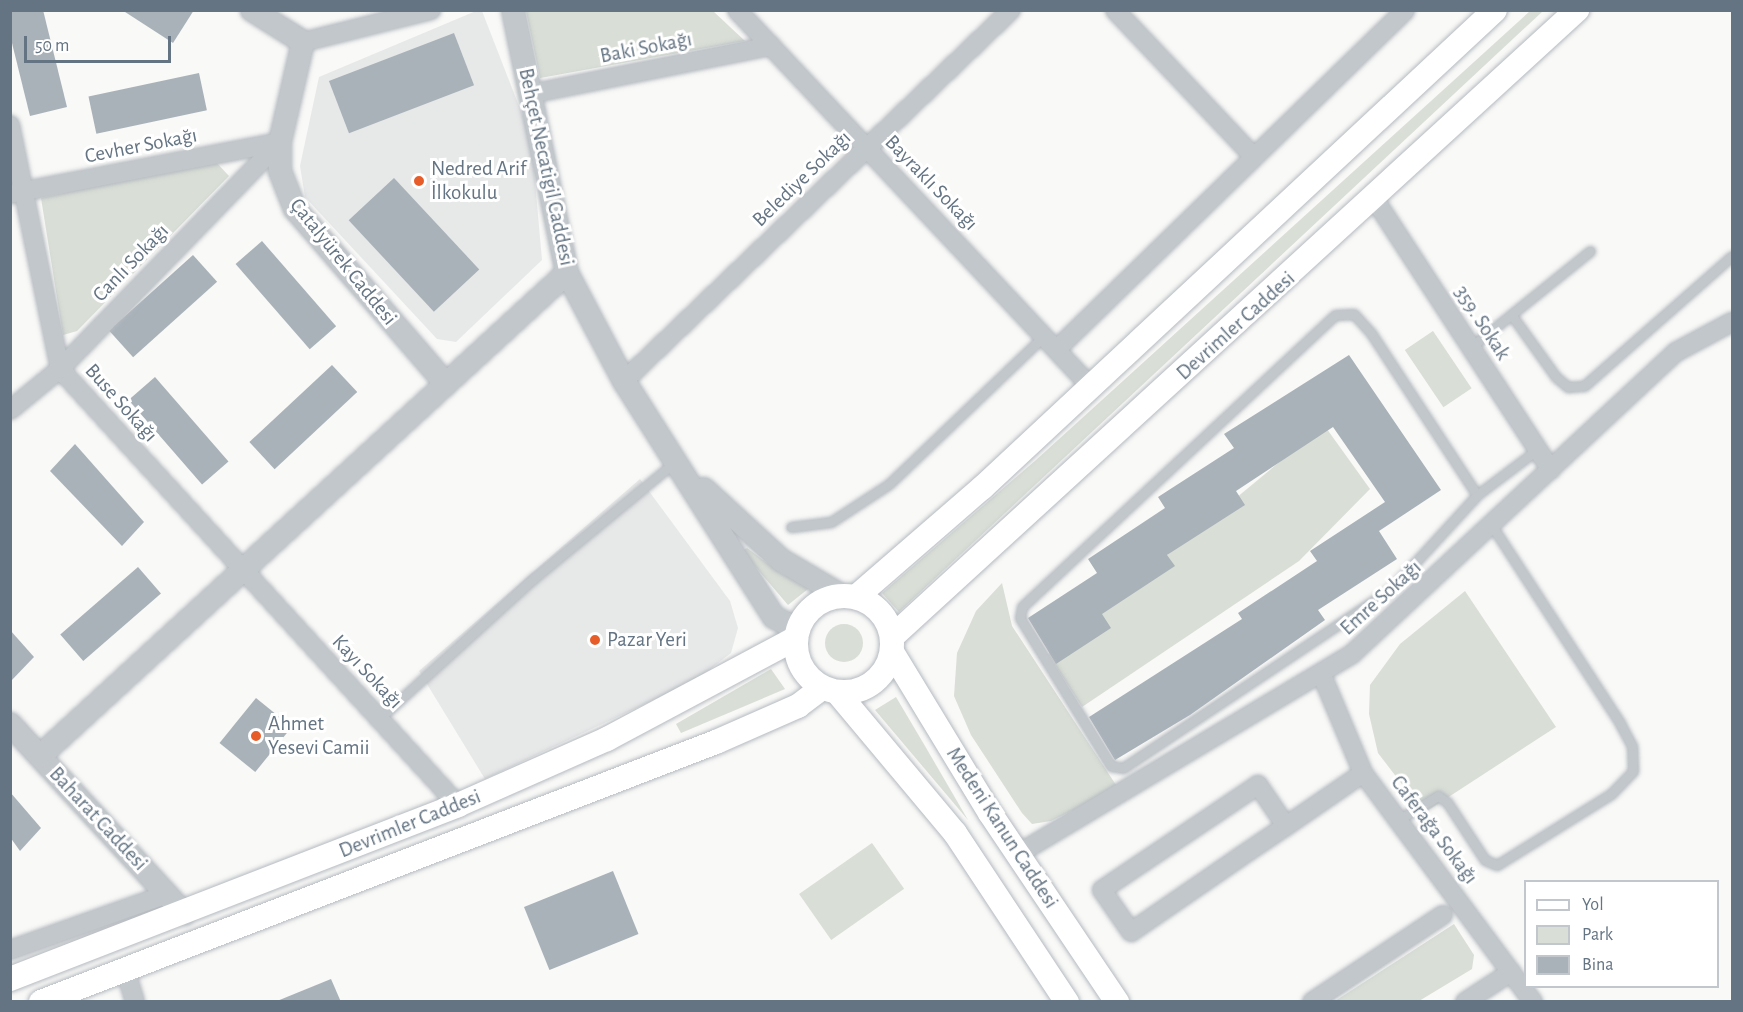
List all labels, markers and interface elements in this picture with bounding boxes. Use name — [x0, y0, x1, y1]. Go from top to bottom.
scale bar — [27, 24, 174, 62]
street label: Baki Sokağı — [598, 27, 694, 69]
text: 50 m — [35, 37, 69, 55]
street label: Behçet Necatigil Caddesi — [513, 66, 579, 268]
street label: Cevher Sokağı — [83, 123, 199, 169]
street label: Belediye Sokağı — [747, 126, 857, 232]
street label: Bayraklı Sokağı — [879, 130, 983, 236]
place label: Nedred Arif İlkokulu — [431, 156, 526, 206]
marker: Nedred Arif İlkokulu — [412, 174, 426, 188]
street label: Çatalyürek Caddesi — [284, 193, 402, 331]
street label: Canlı Sokağı — [88, 219, 174, 307]
street label: Devrimler Caddesi — [1172, 266, 1300, 386]
street label: 359. Sokak — [1449, 281, 1515, 365]
street label: Buse Sokağı — [79, 359, 163, 447]
street label: Emre Sokağı — [1335, 555, 1427, 641]
place label: Pazar Yeri — [607, 627, 687, 653]
street label: Kayı Sokağı — [326, 630, 408, 714]
marker: Pazar Yeri — [588, 633, 602, 647]
place label: Ahmet Yesevi Camii — [268, 711, 370, 761]
marker: Ahmet Yesevi Camii — [249, 729, 263, 743]
street label: Medeni Kanun Caddesi — [940, 743, 1064, 913]
street label: Baharat Caddesi — [44, 762, 152, 876]
street label: Caferağa Sokağı — [1385, 771, 1483, 889]
street label: Devrimler Caddesi — [335, 784, 485, 864]
legend — [1524, 880, 1719, 988]
text: Yol — [1582, 896, 1604, 914]
text: Park — [1582, 926, 1613, 944]
text: Bina — [1582, 956, 1614, 974]

